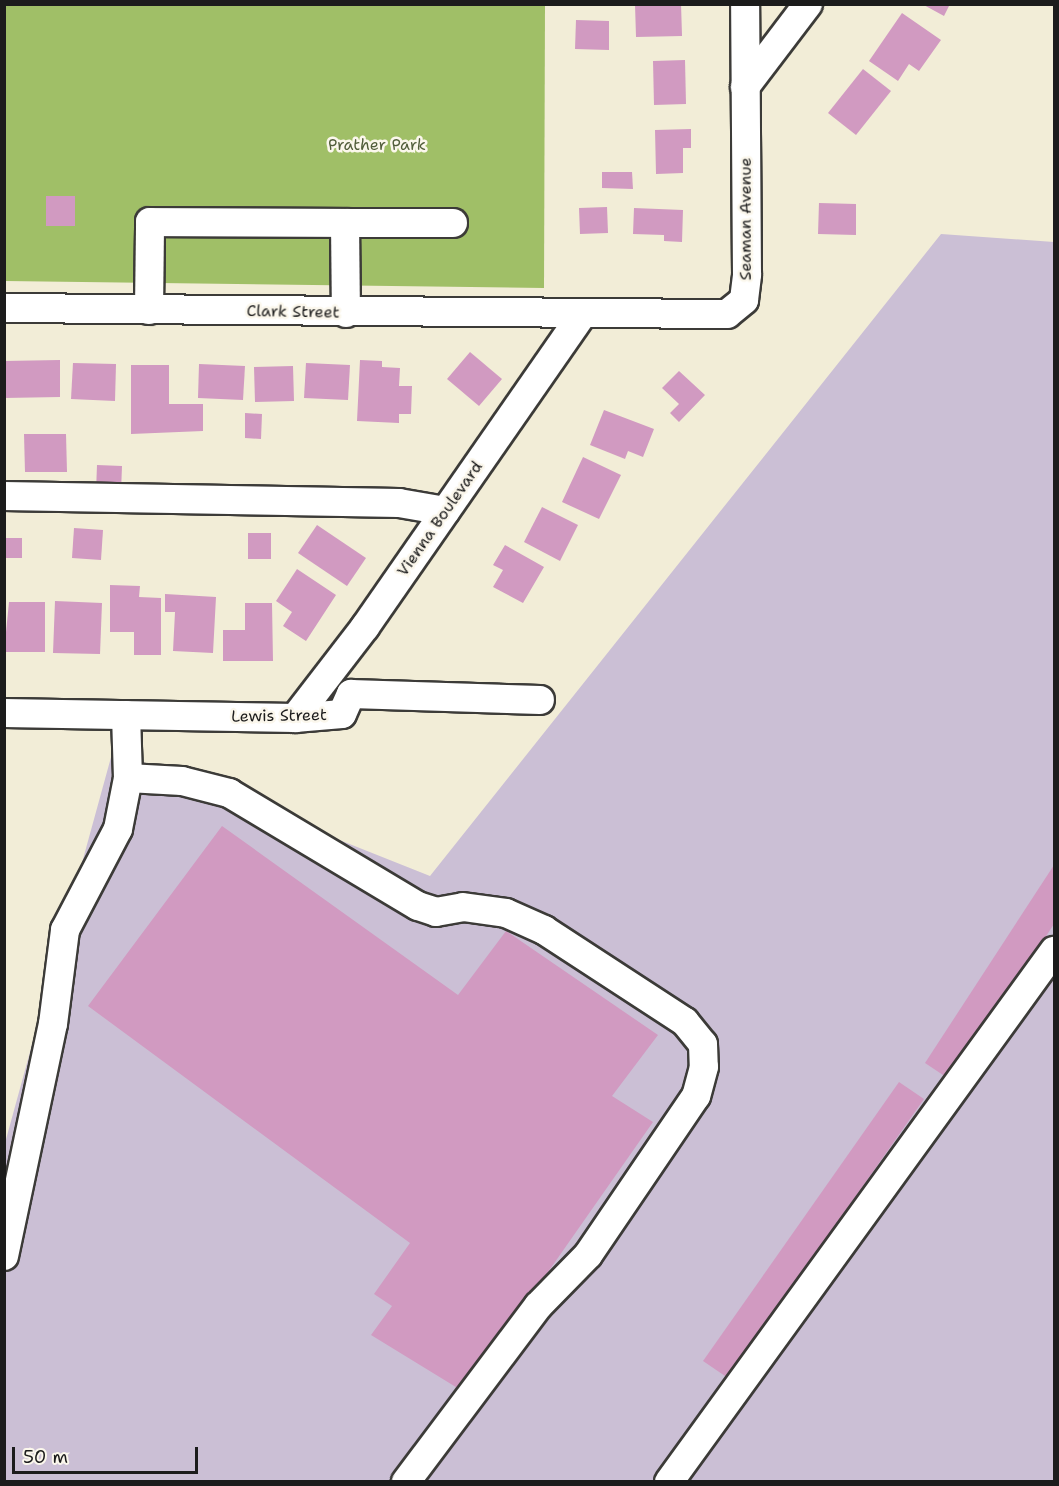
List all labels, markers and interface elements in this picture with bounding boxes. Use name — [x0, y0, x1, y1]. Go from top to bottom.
park label: Prather Park — [328, 135, 426, 155]
street label: Seaman Avenue — [736, 158, 756, 280]
street label: Clark Street — [246, 302, 340, 322]
street label: Vienna Boulevard — [393, 458, 487, 580]
street label: Lewis Street — [231, 706, 327, 726]
scale bar — [15, 1435, 201, 1473]
text: 50 m — [23, 1445, 68, 1469]

